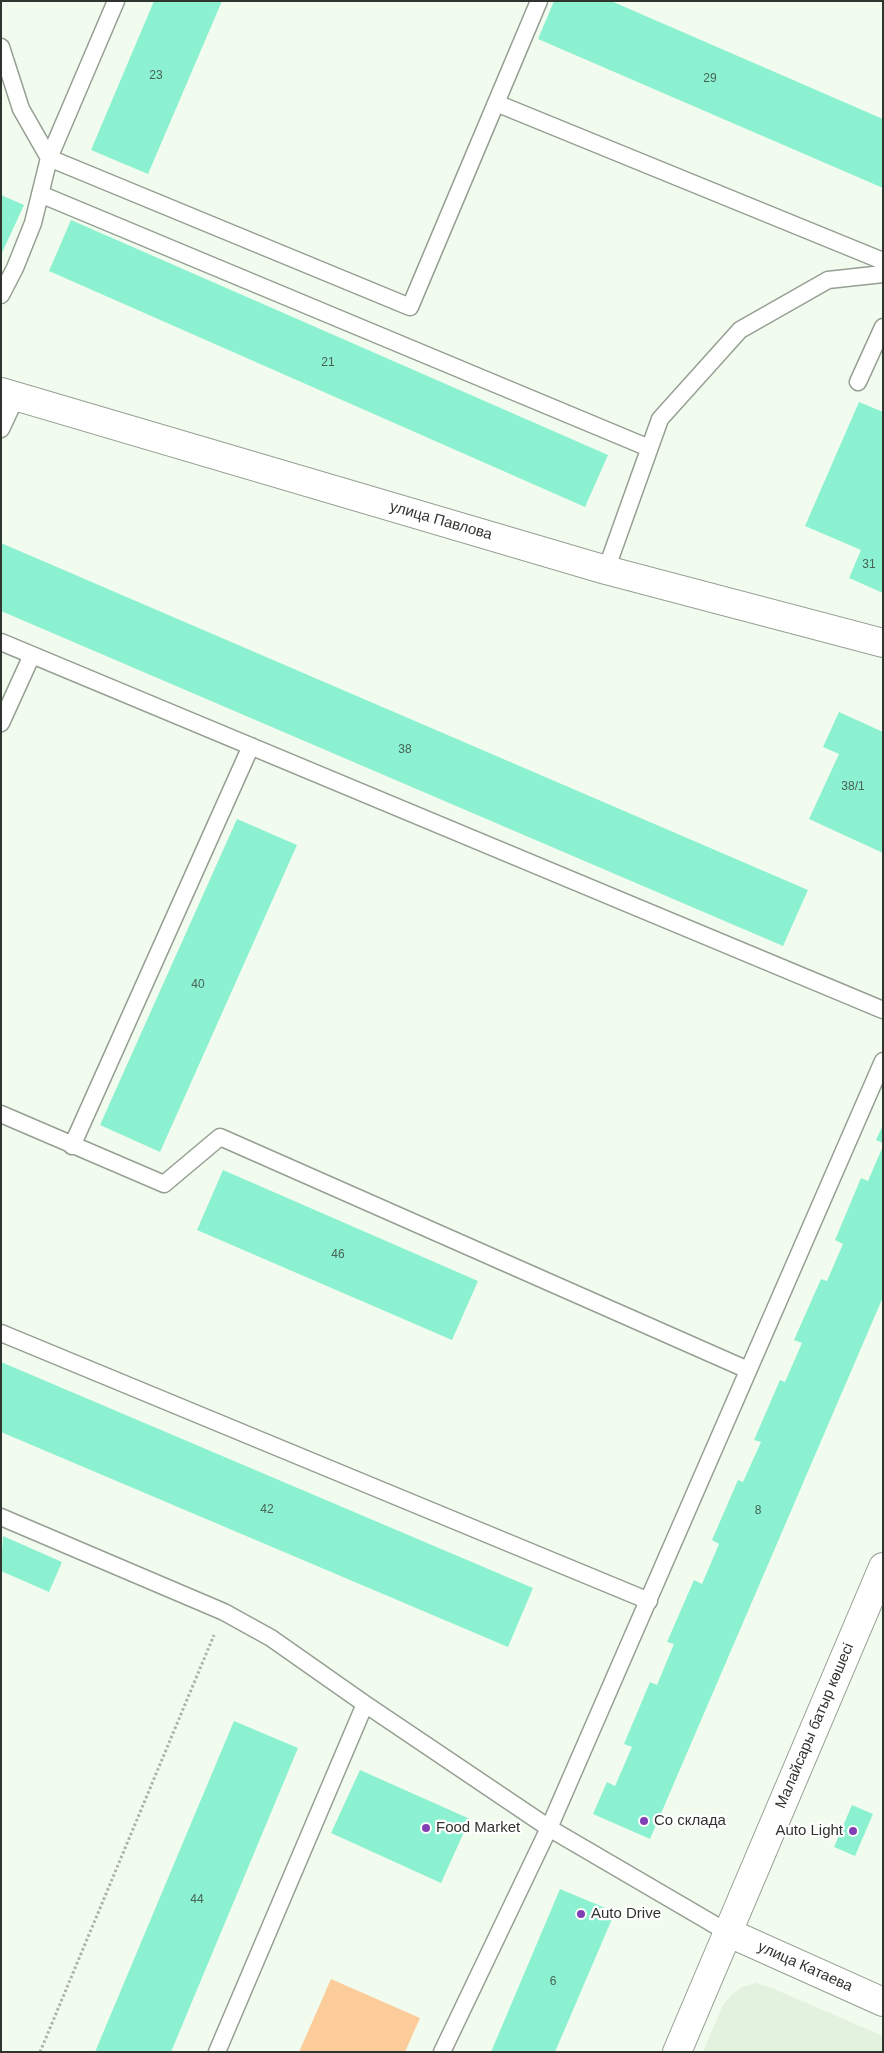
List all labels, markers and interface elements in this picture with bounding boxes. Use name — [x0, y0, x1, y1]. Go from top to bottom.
house number: 23 — [149, 69, 163, 83]
house number: 29 — [703, 72, 717, 86]
house number: 21 — [321, 356, 335, 370]
street label: улица Павлова — [388, 498, 494, 544]
house number: 31 — [862, 558, 876, 572]
house number: 38 — [398, 743, 412, 757]
house number: 38/1 — [841, 780, 865, 794]
house number: 40 — [191, 978, 205, 992]
house number: 46 — [331, 1248, 345, 1262]
house number: 42 — [260, 1503, 274, 1517]
house number: 8 — [755, 1504, 761, 1518]
street label: Малайсары батыр көшесі — [772, 1640, 858, 1812]
place label: Со склада — [654, 1812, 726, 1830]
marker: Со склада — [638, 1815, 650, 1827]
place label: Food Market — [436, 1819, 520, 1837]
marker: Food Market — [420, 1822, 432, 1834]
place label: Auto Light — [775, 1822, 843, 1840]
marker: Auto Light — [847, 1825, 859, 1837]
house number: 44 — [190, 1893, 204, 1907]
place label: Auto Drive — [591, 1905, 661, 1923]
marker: Auto Drive — [575, 1908, 587, 1920]
street label: улица Катаева — [755, 1938, 855, 1996]
house number: 6 — [550, 1975, 556, 1989]

